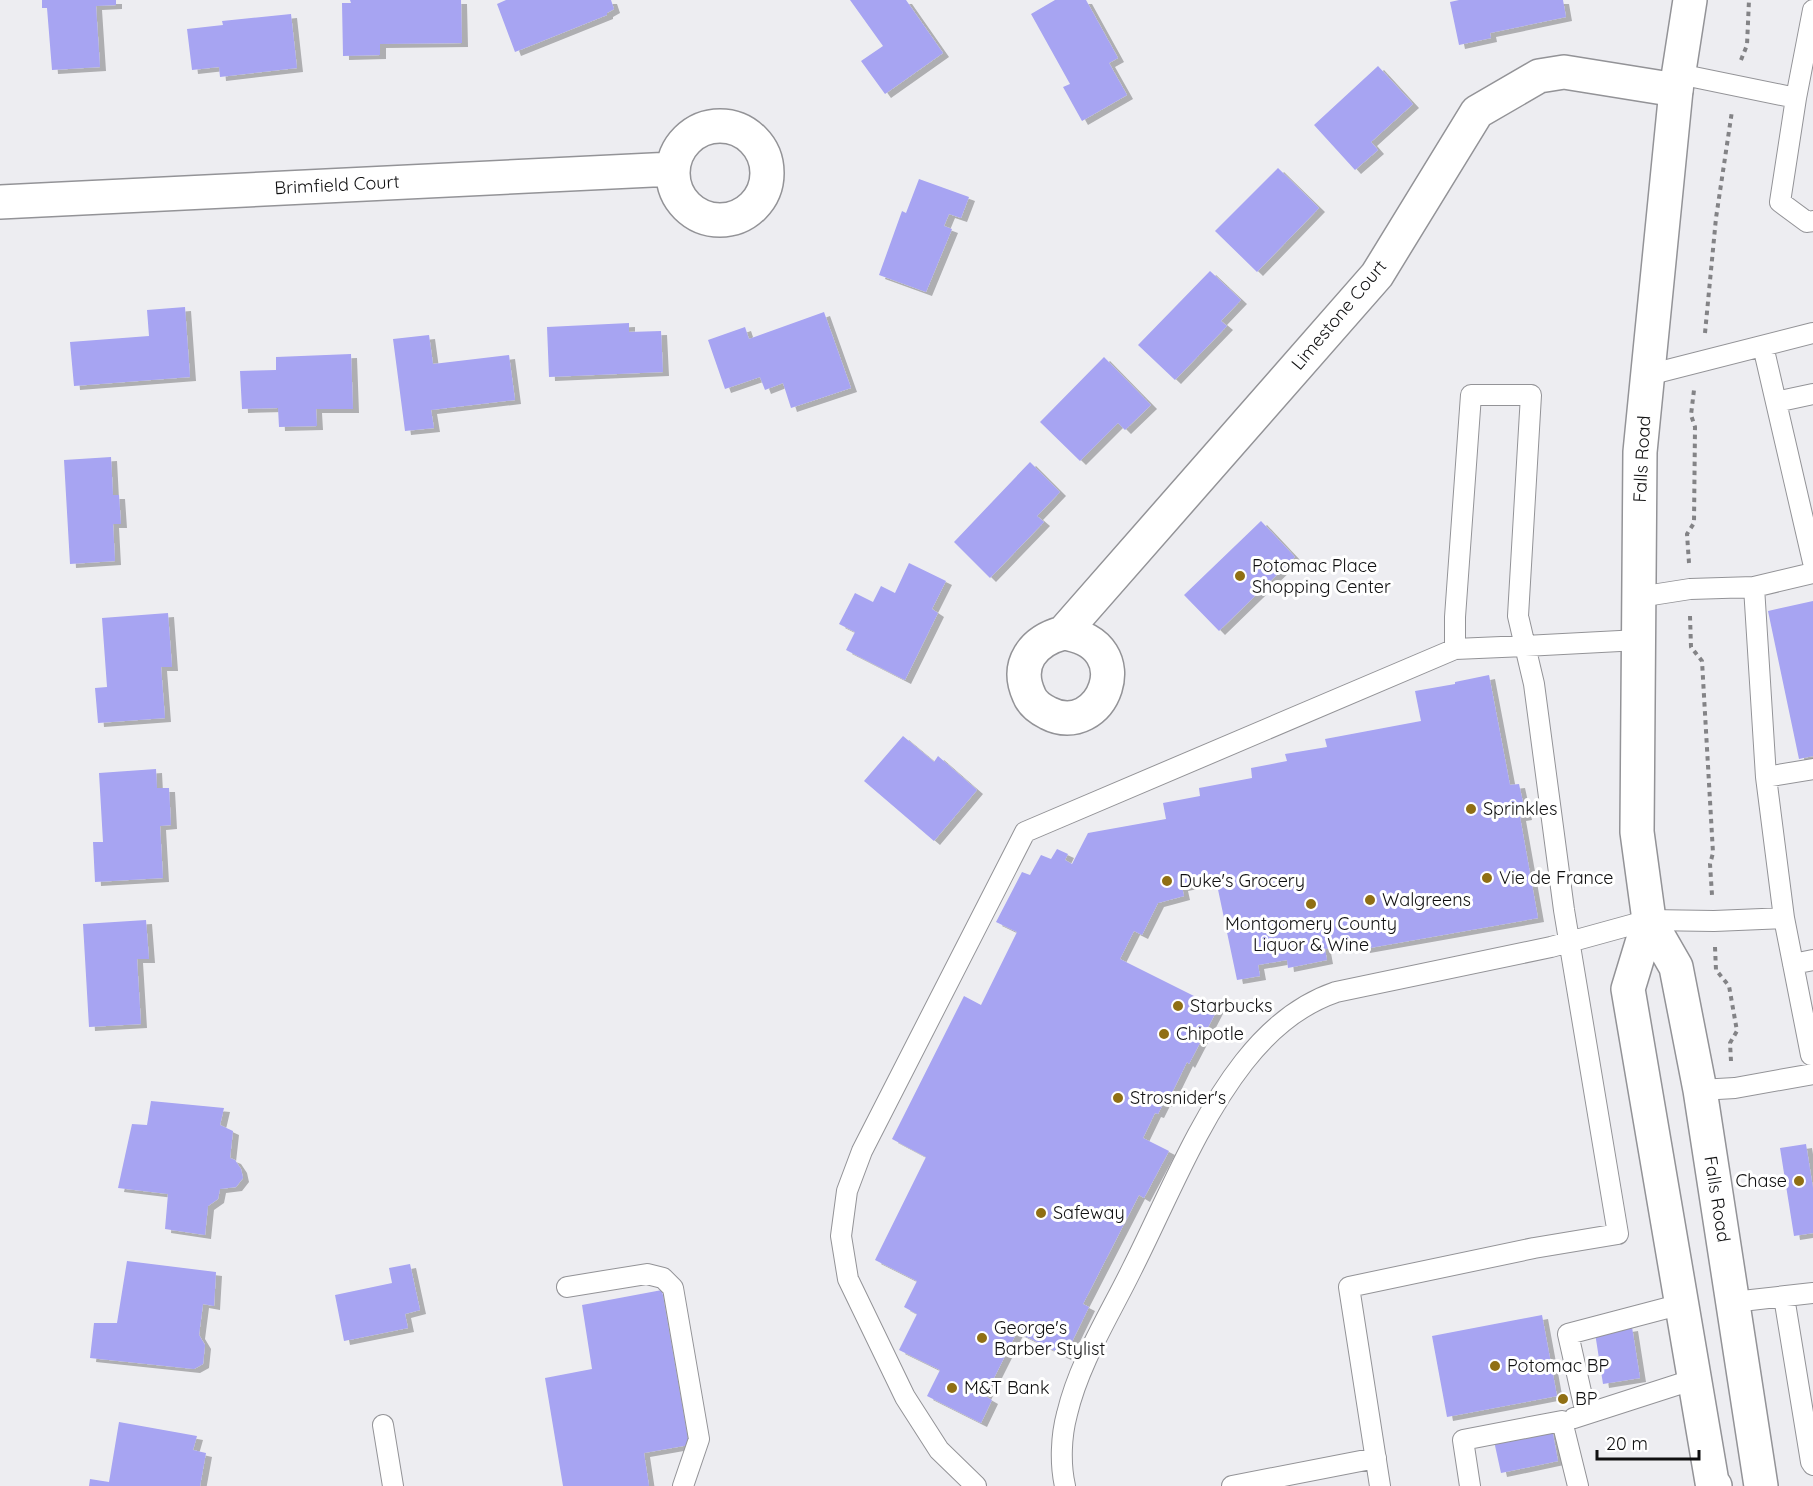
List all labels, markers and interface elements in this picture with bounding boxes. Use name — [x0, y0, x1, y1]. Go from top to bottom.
street label: Brimfield Court — [274, 170, 400, 199]
street label: Limestone Court — [1286, 255, 1391, 374]
street label: Falls Road — [1628, 415, 1655, 503]
place label: Potomac Place Shopping Center — [1252, 554, 1391, 598]
marker: Potomac Place Shopping Center — [1233, 569, 1247, 583]
place label: Sprinkles — [1483, 797, 1557, 820]
marker: Sprinkles — [1464, 802, 1478, 816]
place label: Vie de France — [1499, 866, 1613, 889]
place label: Duke's Grocery — [1179, 869, 1305, 892]
marker: Vie de France — [1480, 871, 1494, 885]
marker: Duke's Grocery — [1160, 874, 1174, 888]
place label: Walgreens — [1382, 888, 1471, 911]
marker: Walgreens — [1363, 893, 1377, 907]
marker: Montgomery County Liquor & Wine — [1304, 897, 1318, 911]
place label: Montgomery County Liquor & Wine — [1225, 912, 1397, 956]
place label: Starbucks — [1190, 994, 1273, 1017]
marker: Starbucks — [1171, 999, 1185, 1013]
place label: Chipotle — [1176, 1022, 1244, 1045]
marker: Chipotle — [1157, 1027, 1171, 1041]
place label: Strosnider's — [1130, 1086, 1226, 1109]
marker: Strosnider's — [1111, 1091, 1125, 1105]
street label: Falls Road — [1699, 1154, 1736, 1244]
place label: Chase — [1736, 1169, 1787, 1192]
marker: Chase — [1792, 1174, 1806, 1188]
place label: Safeway — [1053, 1201, 1125, 1224]
marker: Safeway — [1034, 1206, 1048, 1220]
place label: George's Barber Stylist — [994, 1316, 1105, 1360]
marker: George's Barber Stylist — [975, 1331, 989, 1345]
place label: Potomac BP — [1507, 1354, 1609, 1377]
marker: Potomac BP — [1488, 1359, 1502, 1373]
place label: M&T Bank — [964, 1376, 1050, 1399]
marker: M&T Bank — [945, 1381, 959, 1395]
place label: BP — [1575, 1387, 1597, 1410]
marker: BP — [1556, 1392, 1570, 1406]
scale bar — [1597, 1423, 1699, 1461]
text: 20 m — [1606, 1432, 1648, 1455]

